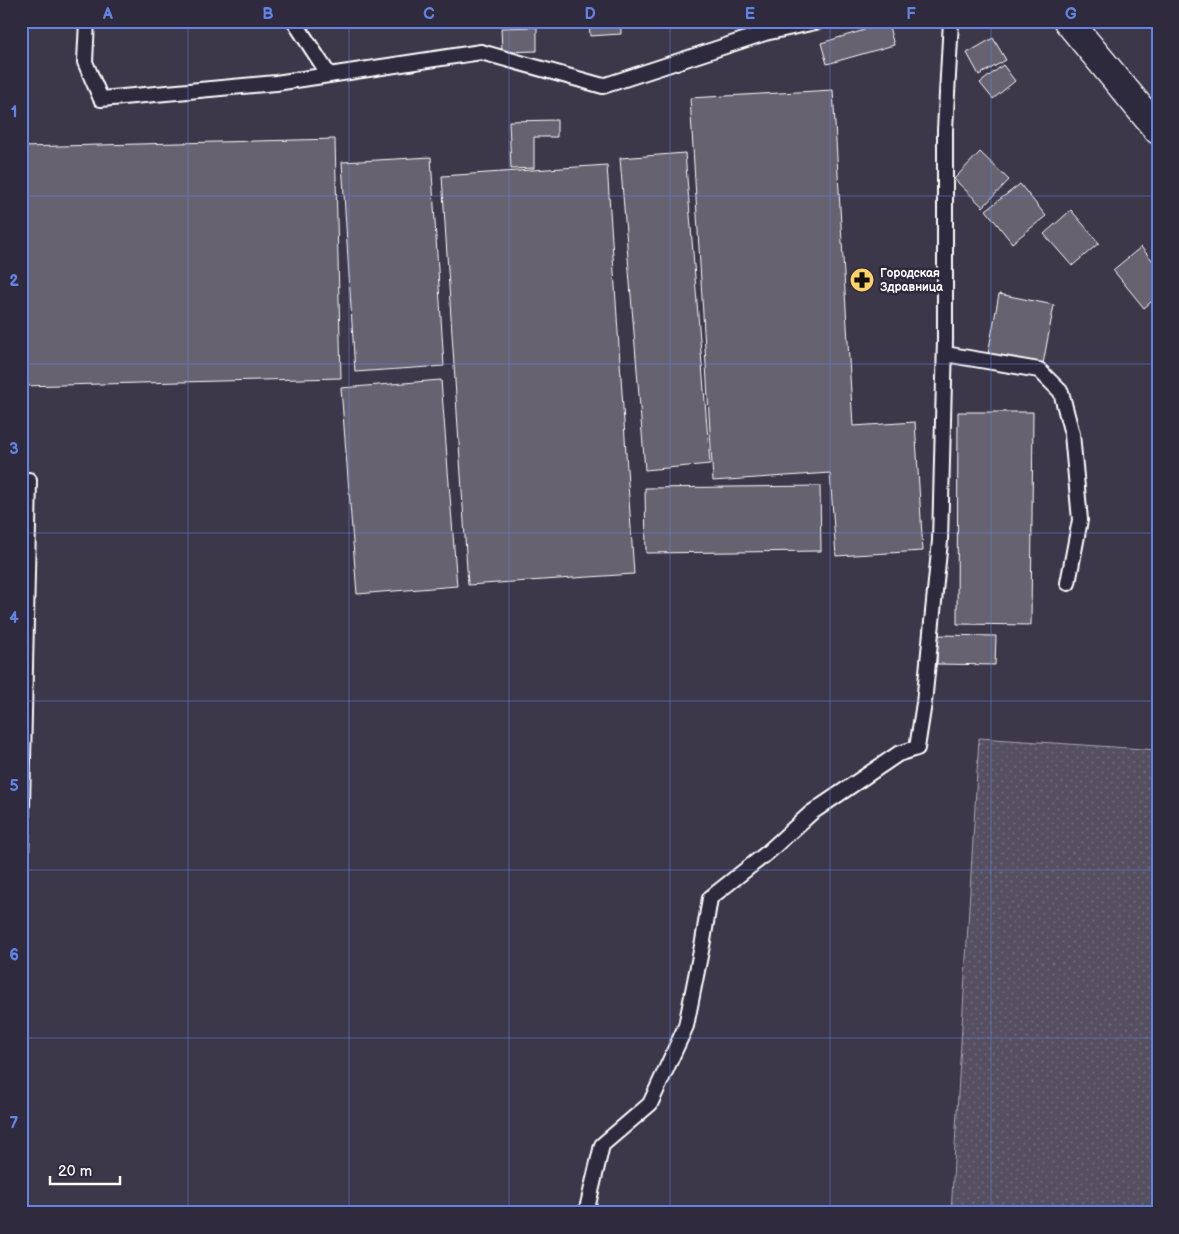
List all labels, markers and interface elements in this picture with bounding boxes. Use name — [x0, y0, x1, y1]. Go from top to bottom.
text: A — [102, 5, 113, 24]
text: B — [262, 5, 274, 24]
text: C — [423, 5, 435, 24]
text: D — [584, 5, 596, 24]
text: E — [745, 5, 755, 24]
text: F — [906, 5, 916, 24]
text: G — [1065, 5, 1077, 24]
text: 1 — [11, 103, 17, 122]
place label: Городская Здравница — [880, 266, 944, 295]
pharmacy icon: Городская Здравница — [849, 267, 875, 293]
text: 2 — [9, 272, 19, 291]
text: 3 — [9, 440, 19, 459]
text: 4 — [9, 609, 19, 628]
text: 5 — [9, 777, 19, 796]
text: 6 — [9, 946, 19, 965]
text: 7 — [10, 1114, 19, 1133]
scale bar — [50, 1154, 120, 1186]
text: 20 m — [58, 1162, 92, 1181]

